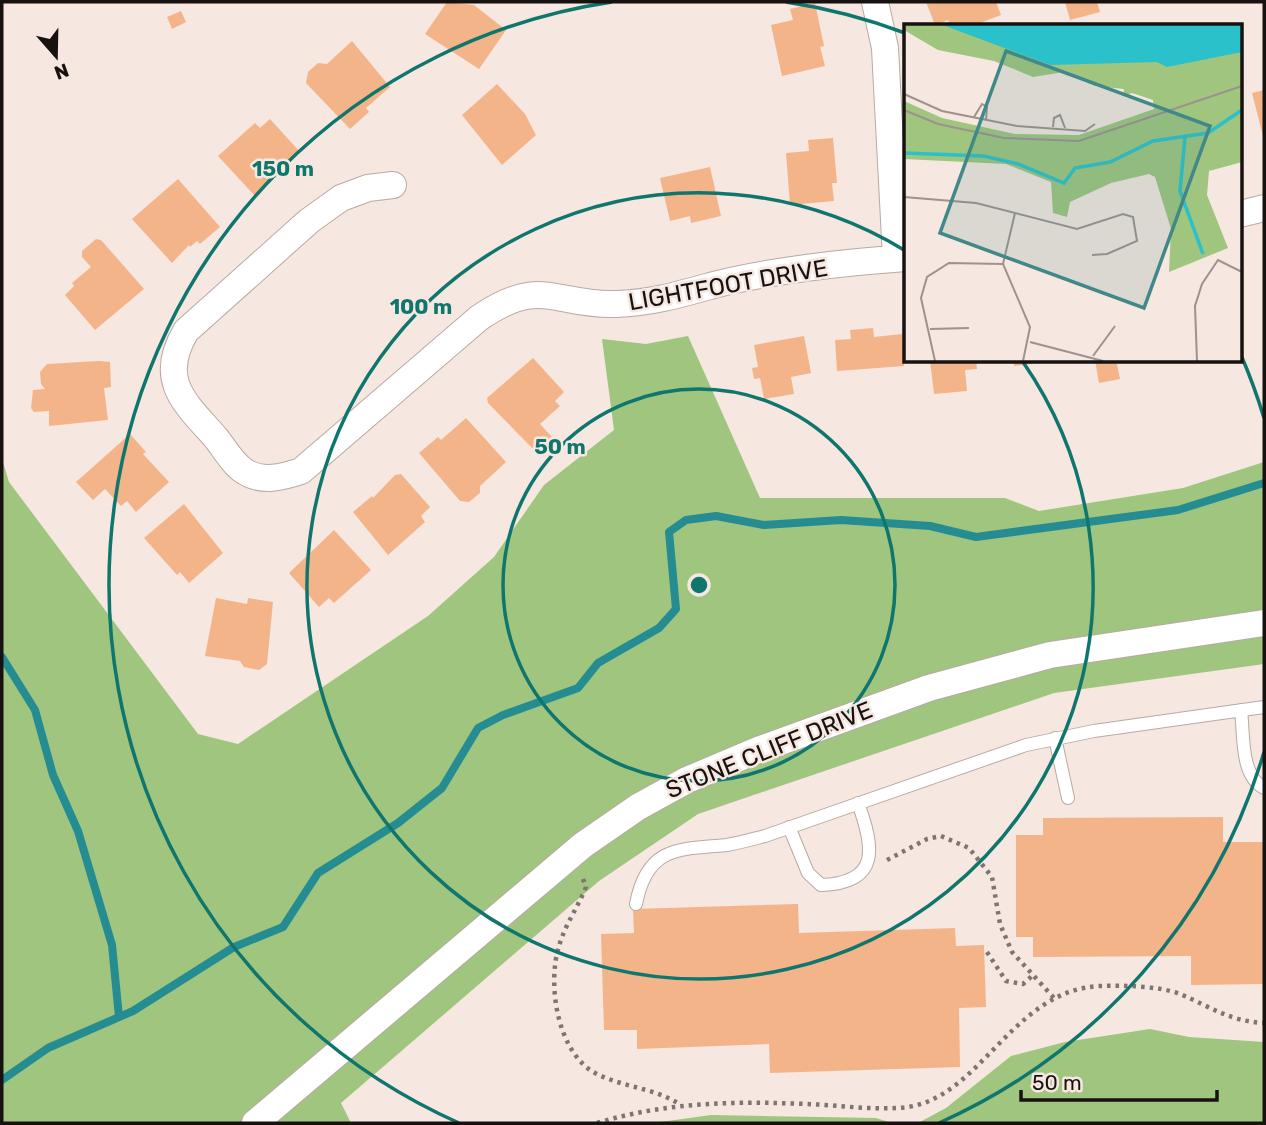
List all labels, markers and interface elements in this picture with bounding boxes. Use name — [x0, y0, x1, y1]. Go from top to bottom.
north arrow — [21, 21, 91, 91]
inset map — [904, 24, 1242, 362]
text: N — [51, 58, 72, 85]
text: 150 m — [252, 156, 314, 181]
street label: LIGHTFOOT DRIVE — [626, 254, 830, 316]
text: 100 m — [390, 294, 452, 319]
text: 50 m — [534, 434, 586, 459]
centre of rings — [687, 573, 711, 597]
street label: STONE CLIFF DRIVE — [662, 696, 876, 804]
scale bar — [1021, 1058, 1217, 1102]
text: 50 m — [1032, 1070, 1082, 1095]

